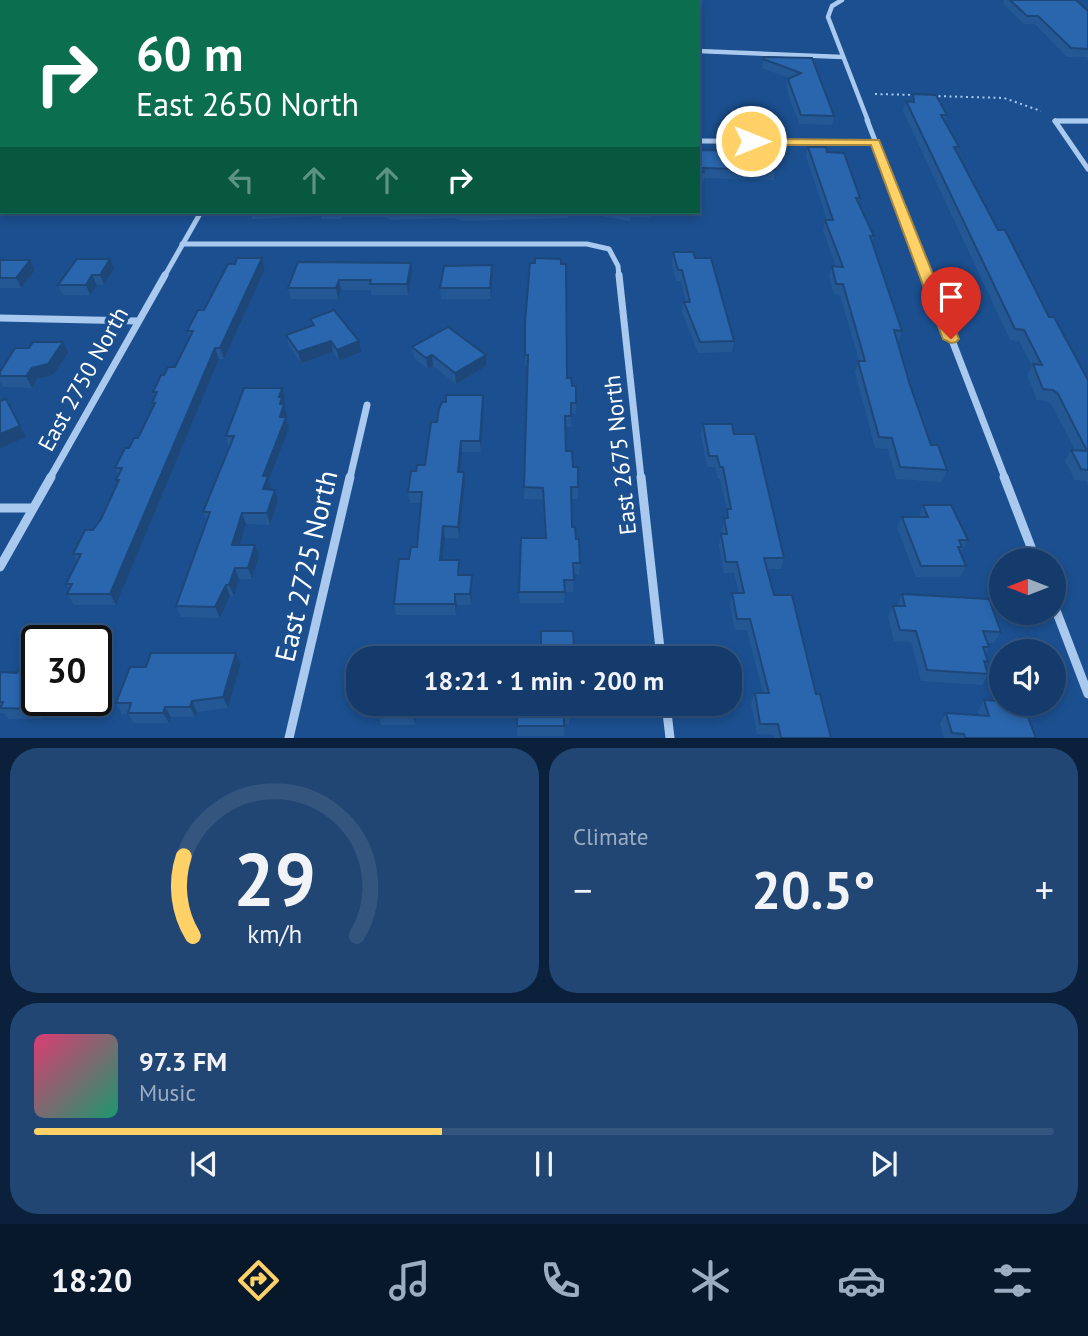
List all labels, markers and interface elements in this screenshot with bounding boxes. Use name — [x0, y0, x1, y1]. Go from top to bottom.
text: 60 m — [136, 21, 243, 85]
icon: right — [21, 28, 112, 119]
text: East 2650 North — [136, 83, 359, 125]
position arrow — [714, 104, 788, 178]
icon: left — [222, 161, 260, 199]
icon: ahead — [295, 161, 333, 199]
icon: ahead — [368, 161, 406, 199]
icon: right — [441, 161, 479, 199]
pin — [921, 267, 981, 339]
icon: arrive — [932, 278, 970, 316]
street label: East 2750 North — [31, 302, 134, 456]
street label: East 2675 North — [597, 374, 642, 536]
street label: East 2725 North — [266, 467, 345, 665]
north arrow — [989, 548, 1066, 625]
map controls — [989, 548, 1066, 716]
speed limit sign: 30 — [21, 625, 112, 716]
button: sound — [989, 639, 1066, 716]
text: 18:21 · 1 min · 200 m — [424, 664, 664, 697]
text: Climate — [573, 822, 648, 851]
text: 29 — [233, 833, 316, 927]
text: 20.5° — [752, 856, 875, 923]
text: − — [573, 865, 592, 914]
text: + — [1035, 865, 1054, 914]
text: km/h — [247, 918, 302, 950]
text: 97.3 FM — [139, 1045, 227, 1078]
text: Music — [139, 1078, 196, 1107]
icon: previous — [185, 1145, 223, 1183]
icon: pause — [525, 1145, 563, 1183]
icon: next — [865, 1145, 903, 1183]
icon: directions — [234, 1256, 283, 1305]
icon: music — [385, 1256, 434, 1305]
icon: phone — [536, 1256, 585, 1305]
icon: climate — [686, 1256, 735, 1305]
icon: car — [837, 1256, 886, 1305]
icon: filters — [988, 1256, 1037, 1305]
text: 18:20 — [51, 1259, 132, 1301]

